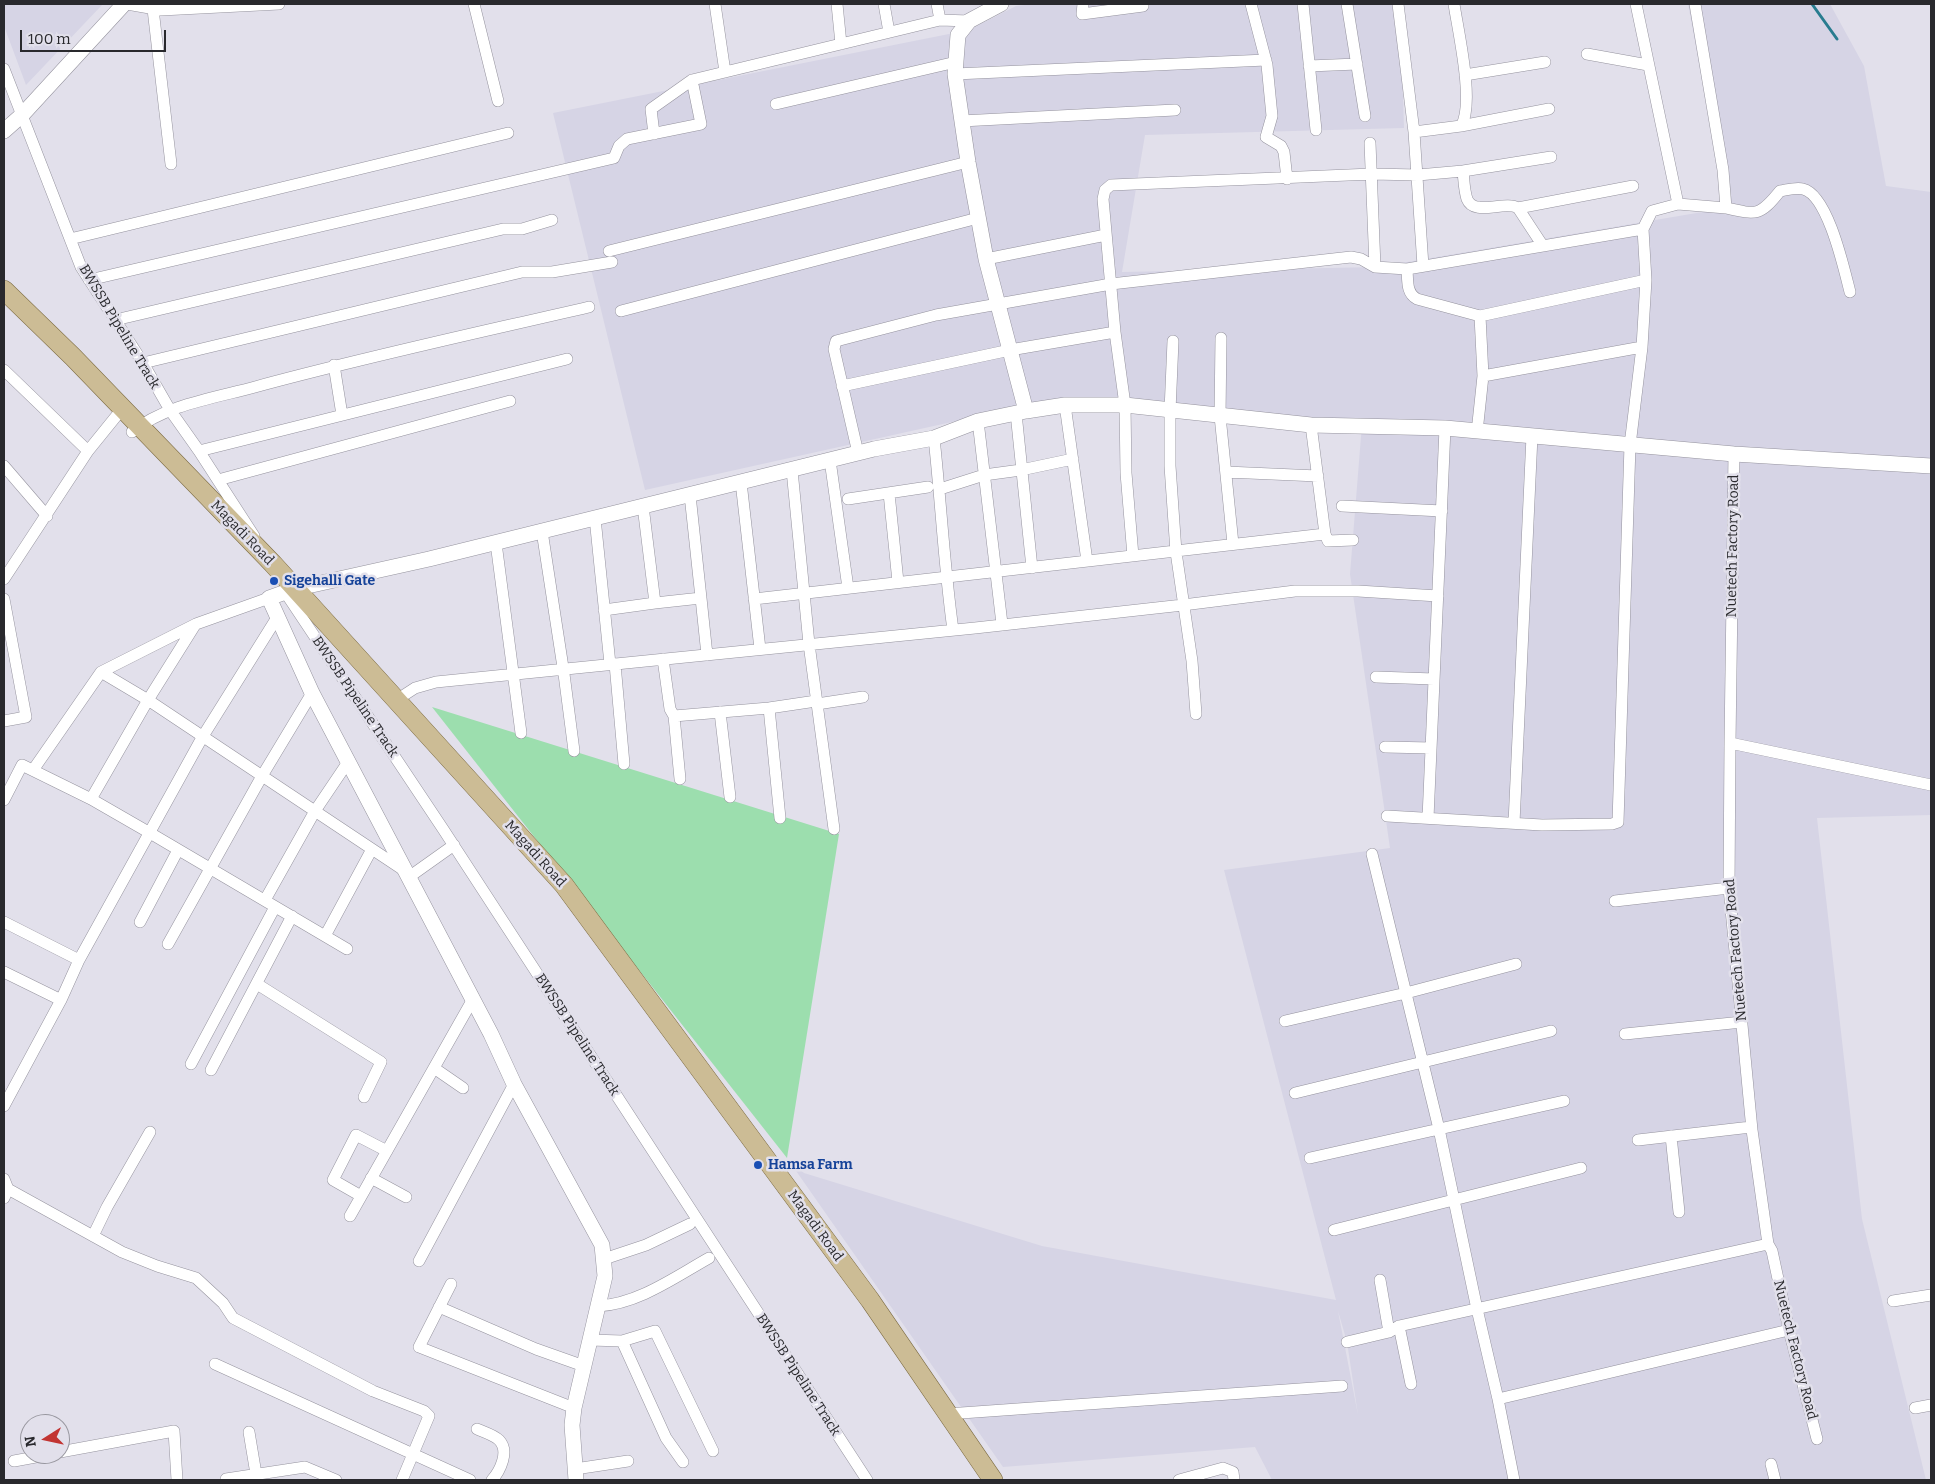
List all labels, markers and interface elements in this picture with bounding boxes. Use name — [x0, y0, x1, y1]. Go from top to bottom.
scale bar — [22, 20, 169, 52]
text: 100 m — [28, 30, 71, 48]
street label: BWSSB Pipeline Track — [75, 262, 163, 392]
street label: Nuetech Factory Road — [1723, 474, 1743, 618]
street label: Magadi Road — [207, 497, 277, 569]
place label: Sigehalli Gate — [284, 573, 375, 589]
marker: Sigehalli Gate — [268, 575, 280, 587]
street label: BWSSB Pipeline Track — [308, 633, 402, 761]
street label: Magadi Road — [501, 817, 569, 891]
street label: Nuetech Factory Road — [1721, 878, 1751, 1022]
street label: BWSSB Pipeline Track — [531, 971, 623, 1099]
place label: Hamsa Farm — [768, 1157, 852, 1173]
marker: Hamsa Farm — [752, 1159, 764, 1171]
street label: Magadi Road — [784, 1187, 846, 1265]
street label: Nuetech Factory Road — [1770, 1279, 1820, 1421]
street label: BWSSB Pipeline Track — [752, 1311, 844, 1439]
north arrow — [20, 1414, 70, 1464]
text: N — [21, 1435, 40, 1448]

